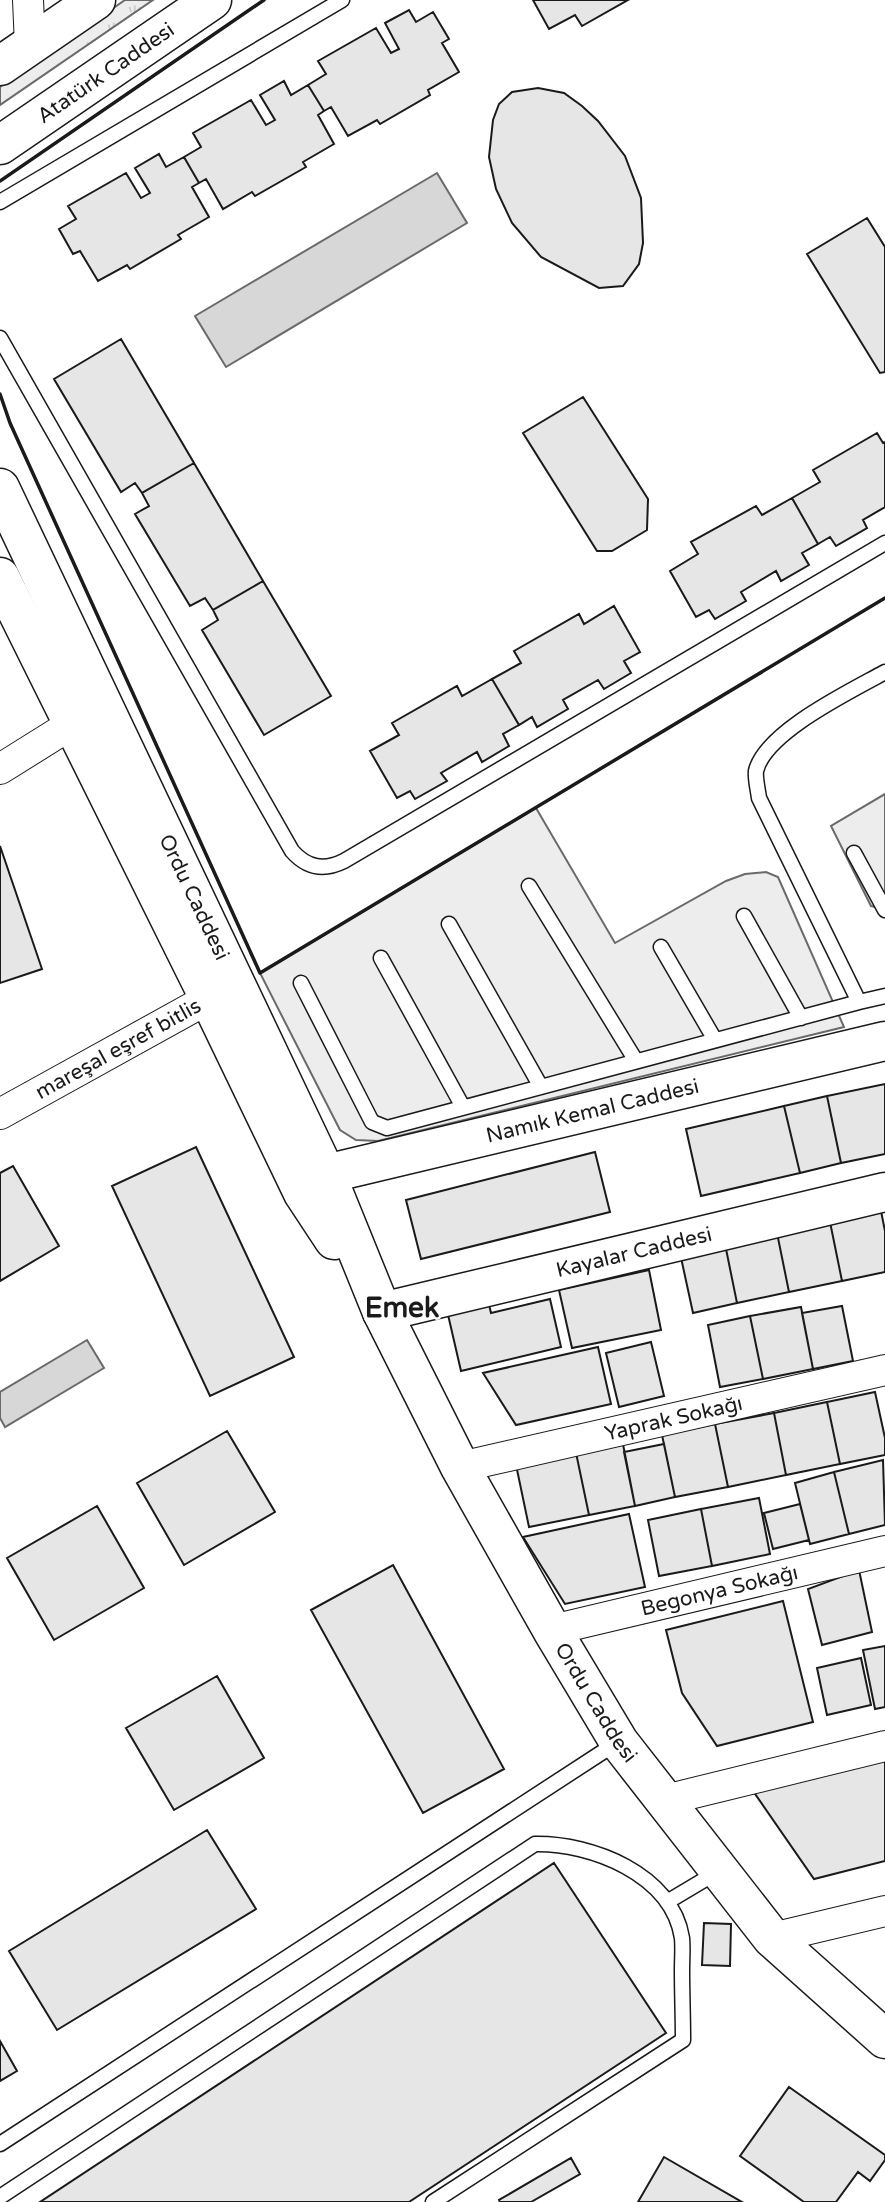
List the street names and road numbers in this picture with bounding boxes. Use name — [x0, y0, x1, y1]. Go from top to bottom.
street label: Atatürk Caddesi — [32, 17, 179, 128]
street label: Ordu Caddesi — [154, 830, 235, 964]
street label: mareşal eşref bitlis — [31, 993, 205, 1104]
street label: Namık Kemal Caddesi — [483, 1073, 701, 1148]
street label: Kayalar Caddesi — [554, 1221, 714, 1283]
street label: Yaprak Sokağı — [602, 1390, 745, 1446]
street label: Begonya Sokağı — [638, 1560, 800, 1621]
street label: Ordu Caddesi — [550, 1638, 643, 1767]

